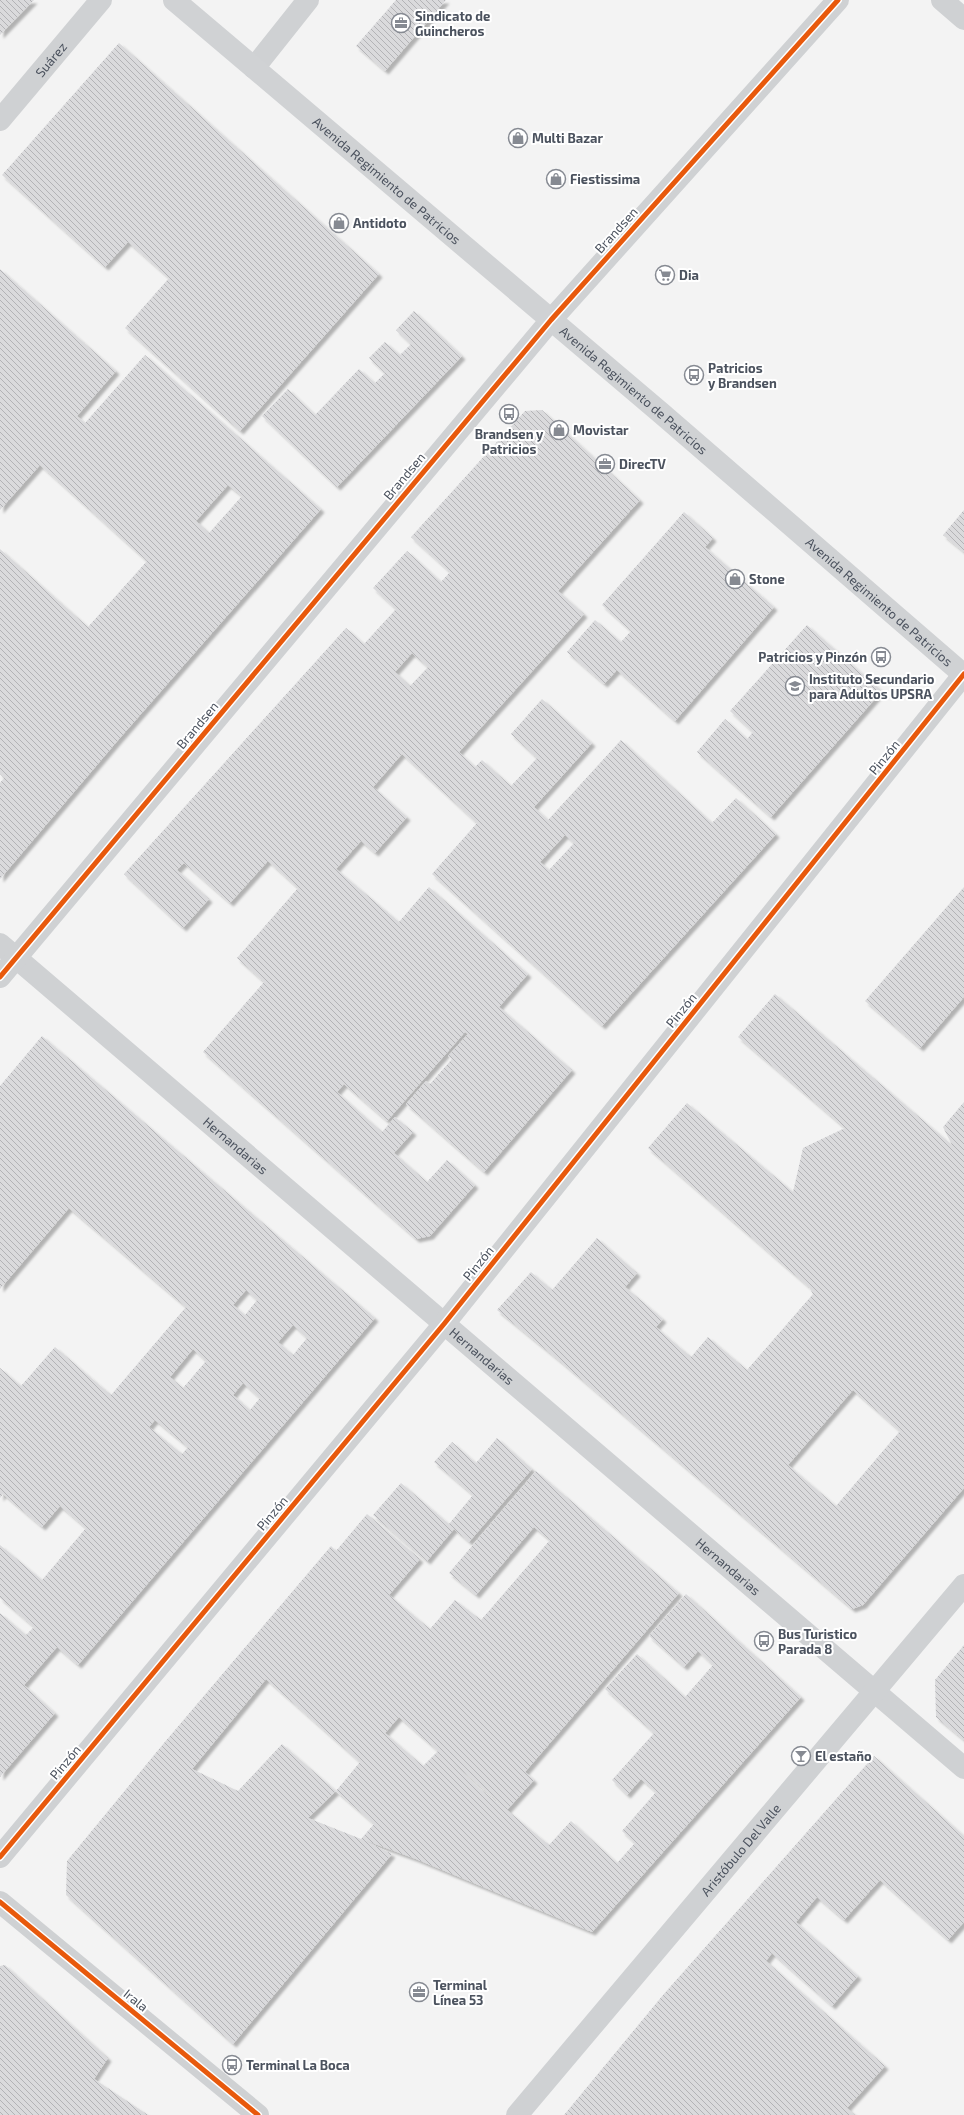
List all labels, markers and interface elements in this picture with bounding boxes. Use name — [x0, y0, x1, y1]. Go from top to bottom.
place label: Sindicato de Guincheros — [415, 8, 490, 39]
office icon: Sindicato de Guincheros — [390, 12, 412, 34]
street label: Suárez — [32, 39, 70, 80]
street label: Avenida Regimiento de Patricios — [310, 113, 464, 248]
shop icon: Multi Bazar — [507, 127, 529, 149]
place label: Multi Bazar — [532, 130, 603, 146]
shop icon: Fiestissima — [545, 168, 567, 190]
place label: Fiestissima — [570, 171, 640, 187]
street label: Brandsen — [591, 204, 641, 256]
shop icon: Antidoto — [328, 212, 350, 234]
place label: Antidoto — [353, 215, 407, 231]
supermarket icon: Dia — [654, 264, 676, 286]
place label: Dia — [679, 267, 699, 283]
street label: Avenida Regimiento de Patricios — [557, 323, 711, 458]
place label: Patricios y Brandsen — [708, 360, 777, 391]
bus stop icon: Patricios y Brandsen — [683, 364, 705, 386]
bus stop icon: Brandsen y Patricios — [498, 403, 520, 425]
shop icon: Movistar — [548, 419, 570, 441]
place label: Movistar — [573, 422, 629, 438]
place label: Brandsen y Patricios — [475, 426, 544, 457]
street label: Brandsen — [380, 449, 428, 503]
office icon: DirecTV — [594, 453, 616, 475]
place label: DirecTV — [619, 456, 667, 472]
street label: Avenida Regimiento de Patricios — [803, 534, 956, 670]
shop icon: Stone — [724, 568, 746, 590]
place label: Stone — [749, 571, 785, 587]
bus stop icon: Patricios y Pinzón — [870, 646, 892, 668]
place label: Patricios y Pinzón — [758, 649, 867, 665]
place label: Instituto Secundario para Adultos UPSRA — [809, 671, 935, 702]
school or university icon: Instituto Secundario para Adultos UPSRA — [784, 675, 806, 697]
street label: Brandsen — [173, 698, 221, 752]
street label: Pinzón — [865, 736, 903, 778]
street label: Pinzón — [662, 989, 700, 1031]
street label: Hernandarias — [200, 1113, 271, 1177]
street label: Pinzón — [459, 1242, 497, 1284]
street label: Hernandarias — [446, 1324, 518, 1388]
street label: Pinzón — [253, 1493, 291, 1533]
street label: Hernandarias — [693, 1534, 764, 1599]
place label: Bus Turistico Parada 8 — [778, 1626, 857, 1657]
bus stop icon: Bus Turistico Parada 8 — [753, 1630, 775, 1652]
street label: Pinzón — [46, 1742, 84, 1782]
bar icon: El estaño — [790, 1745, 812, 1767]
place label: El estaño — [815, 1748, 872, 1764]
street label: Aristóbulo Del Valle — [697, 1800, 784, 1899]
place label: Terminal Línea 53 — [433, 1977, 488, 2008]
office icon: Terminal Línea 53 — [408, 1981, 430, 2003]
street label: Irala — [121, 1985, 151, 2015]
bus stop icon: Terminal La Boca — [221, 2054, 243, 2076]
place label: Terminal La Boca — [246, 2057, 350, 2073]

